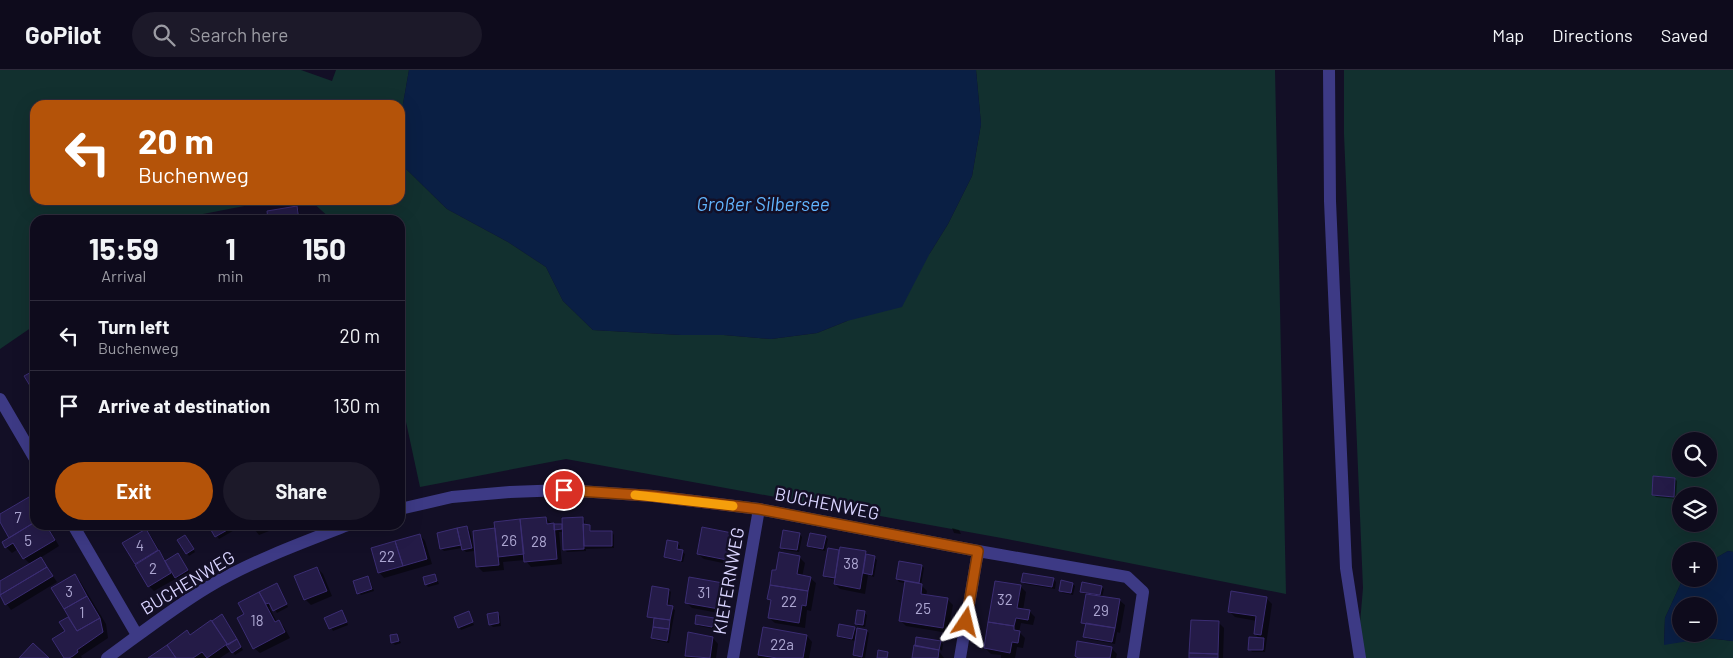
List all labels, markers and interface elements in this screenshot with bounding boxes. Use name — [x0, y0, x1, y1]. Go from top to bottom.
search box — [132, 12, 482, 57]
text: GoPilot — [25, 20, 102, 49]
icon: search — [150, 21, 178, 49]
text: Search here — [190, 23, 288, 46]
text: Map — [1492, 24, 1524, 46]
text: Directions — [1552, 24, 1633, 46]
text: Saved — [1661, 24, 1708, 46]
text: 20 m — [138, 119, 214, 161]
icon: left — [55, 120, 120, 185]
text: Buchenweg — [138, 161, 249, 187]
water label: Großer Silbersee — [696, 192, 830, 215]
text: 15:59 — [89, 230, 159, 266]
text: 1 — [225, 230, 236, 266]
text: 150 — [302, 230, 346, 266]
text: Arrival — [101, 266, 146, 285]
text: min — [217, 266, 243, 285]
text: m — [318, 266, 331, 285]
text: Turn left — [98, 315, 169, 338]
icon: left — [55, 322, 83, 350]
text: 20 m — [340, 324, 380, 347]
text: Buchenweg — [98, 338, 179, 357]
icon: arrive — [55, 392, 83, 420]
text: Arrive at destination — [98, 394, 270, 417]
text: 130 m — [333, 394, 380, 417]
map controls — [1672, 432, 1717, 642]
button: search — [1672, 432, 1717, 477]
button: Exit — [55, 462, 213, 520]
button: Share — [223, 462, 380, 520]
pin — [543, 469, 585, 511]
icon: arrive — [550, 476, 578, 504]
street label: BUCHENWEG — [773, 482, 881, 524]
button: layers — [1672, 487, 1717, 532]
house number: 7 — [14, 508, 22, 526]
street label: KIEFERNWEG — [708, 526, 748, 636]
house number: 5 — [24, 531, 32, 549]
house number: 26 — [501, 531, 517, 549]
house number: 28 — [531, 532, 547, 550]
house number: 4 — [136, 536, 144, 554]
button: + — [1672, 542, 1717, 587]
street label: BUCHENWEG — [136, 545, 239, 619]
house number: 22 — [379, 547, 395, 565]
house number: 38 — [843, 554, 859, 572]
house number: 2 — [149, 559, 157, 577]
house number: 3 — [65, 582, 73, 600]
house number: 31 — [698, 583, 710, 601]
house number: 32 — [997, 590, 1013, 608]
house number: 22 — [781, 592, 797, 610]
position arrow — [939, 595, 991, 647]
button: − — [1672, 597, 1717, 642]
house number: 25 — [915, 599, 931, 617]
house number: 29 — [1093, 601, 1109, 619]
house number: 1 — [79, 603, 85, 621]
house number: 18 — [250, 611, 264, 629]
house number: 22a — [770, 635, 794, 653]

